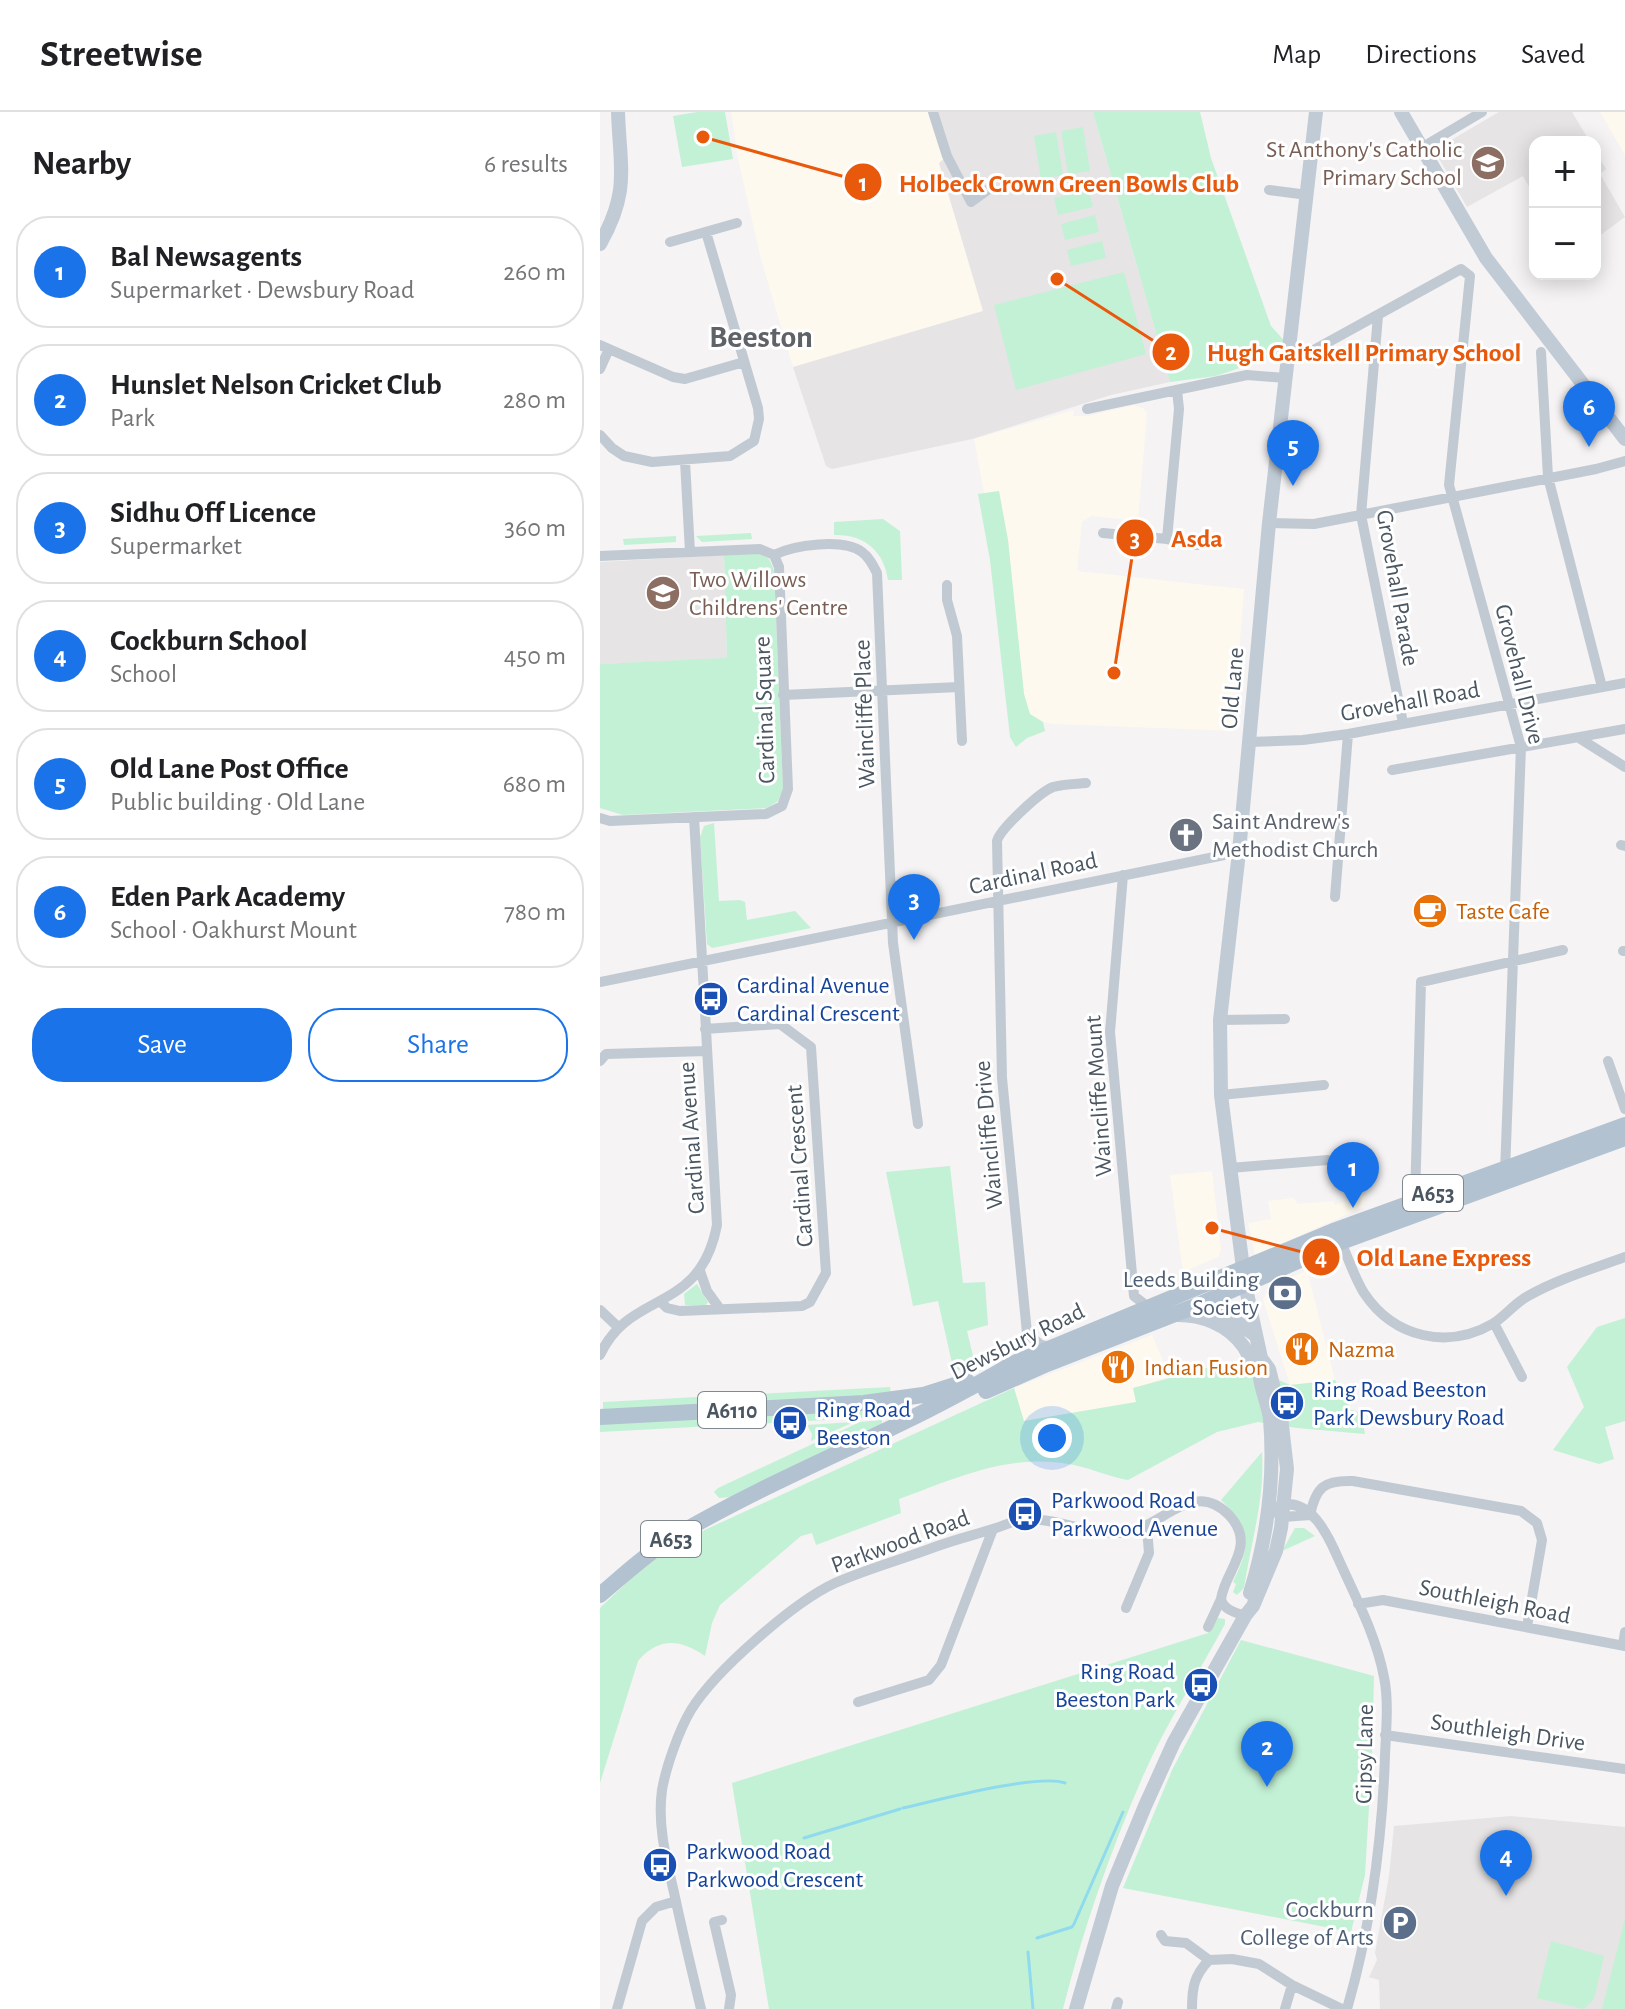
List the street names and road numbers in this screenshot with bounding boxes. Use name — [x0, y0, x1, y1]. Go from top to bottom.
street label: Grovehall Parade — [1371, 508, 1423, 668]
street label: Grovehall Drive — [1490, 602, 1548, 747]
street label: Cardinal Square — [750, 636, 780, 784]
street label: Waincliffe Place — [850, 639, 880, 789]
street label: Old Lane — [1217, 646, 1249, 730]
street label: Grovehall Road — [1339, 678, 1482, 726]
street label: Cardinal Road — [967, 849, 1099, 899]
street label: Waincliffe Mount — [1081, 1014, 1117, 1177]
street label: Waincliffe Drive — [971, 1059, 1007, 1210]
street label: Cardinal Avenue — [675, 1061, 709, 1215]
street label: Cardinal Crescent — [782, 1084, 818, 1248]
road number: A653 — [1403, 1175, 1463, 1211]
street label: Dewsbury Road — [947, 1299, 1088, 1385]
road number: A6110 — [698, 1392, 766, 1428]
street label: Parkwood Road — [828, 1506, 973, 1578]
road number: A653 — [641, 1521, 701, 1557]
street label: Southleigh Road — [1417, 1576, 1573, 1628]
street label: Gipsy Lane — [1352, 1704, 1378, 1804]
street label: Southleigh Drive — [1429, 1710, 1587, 1756]

